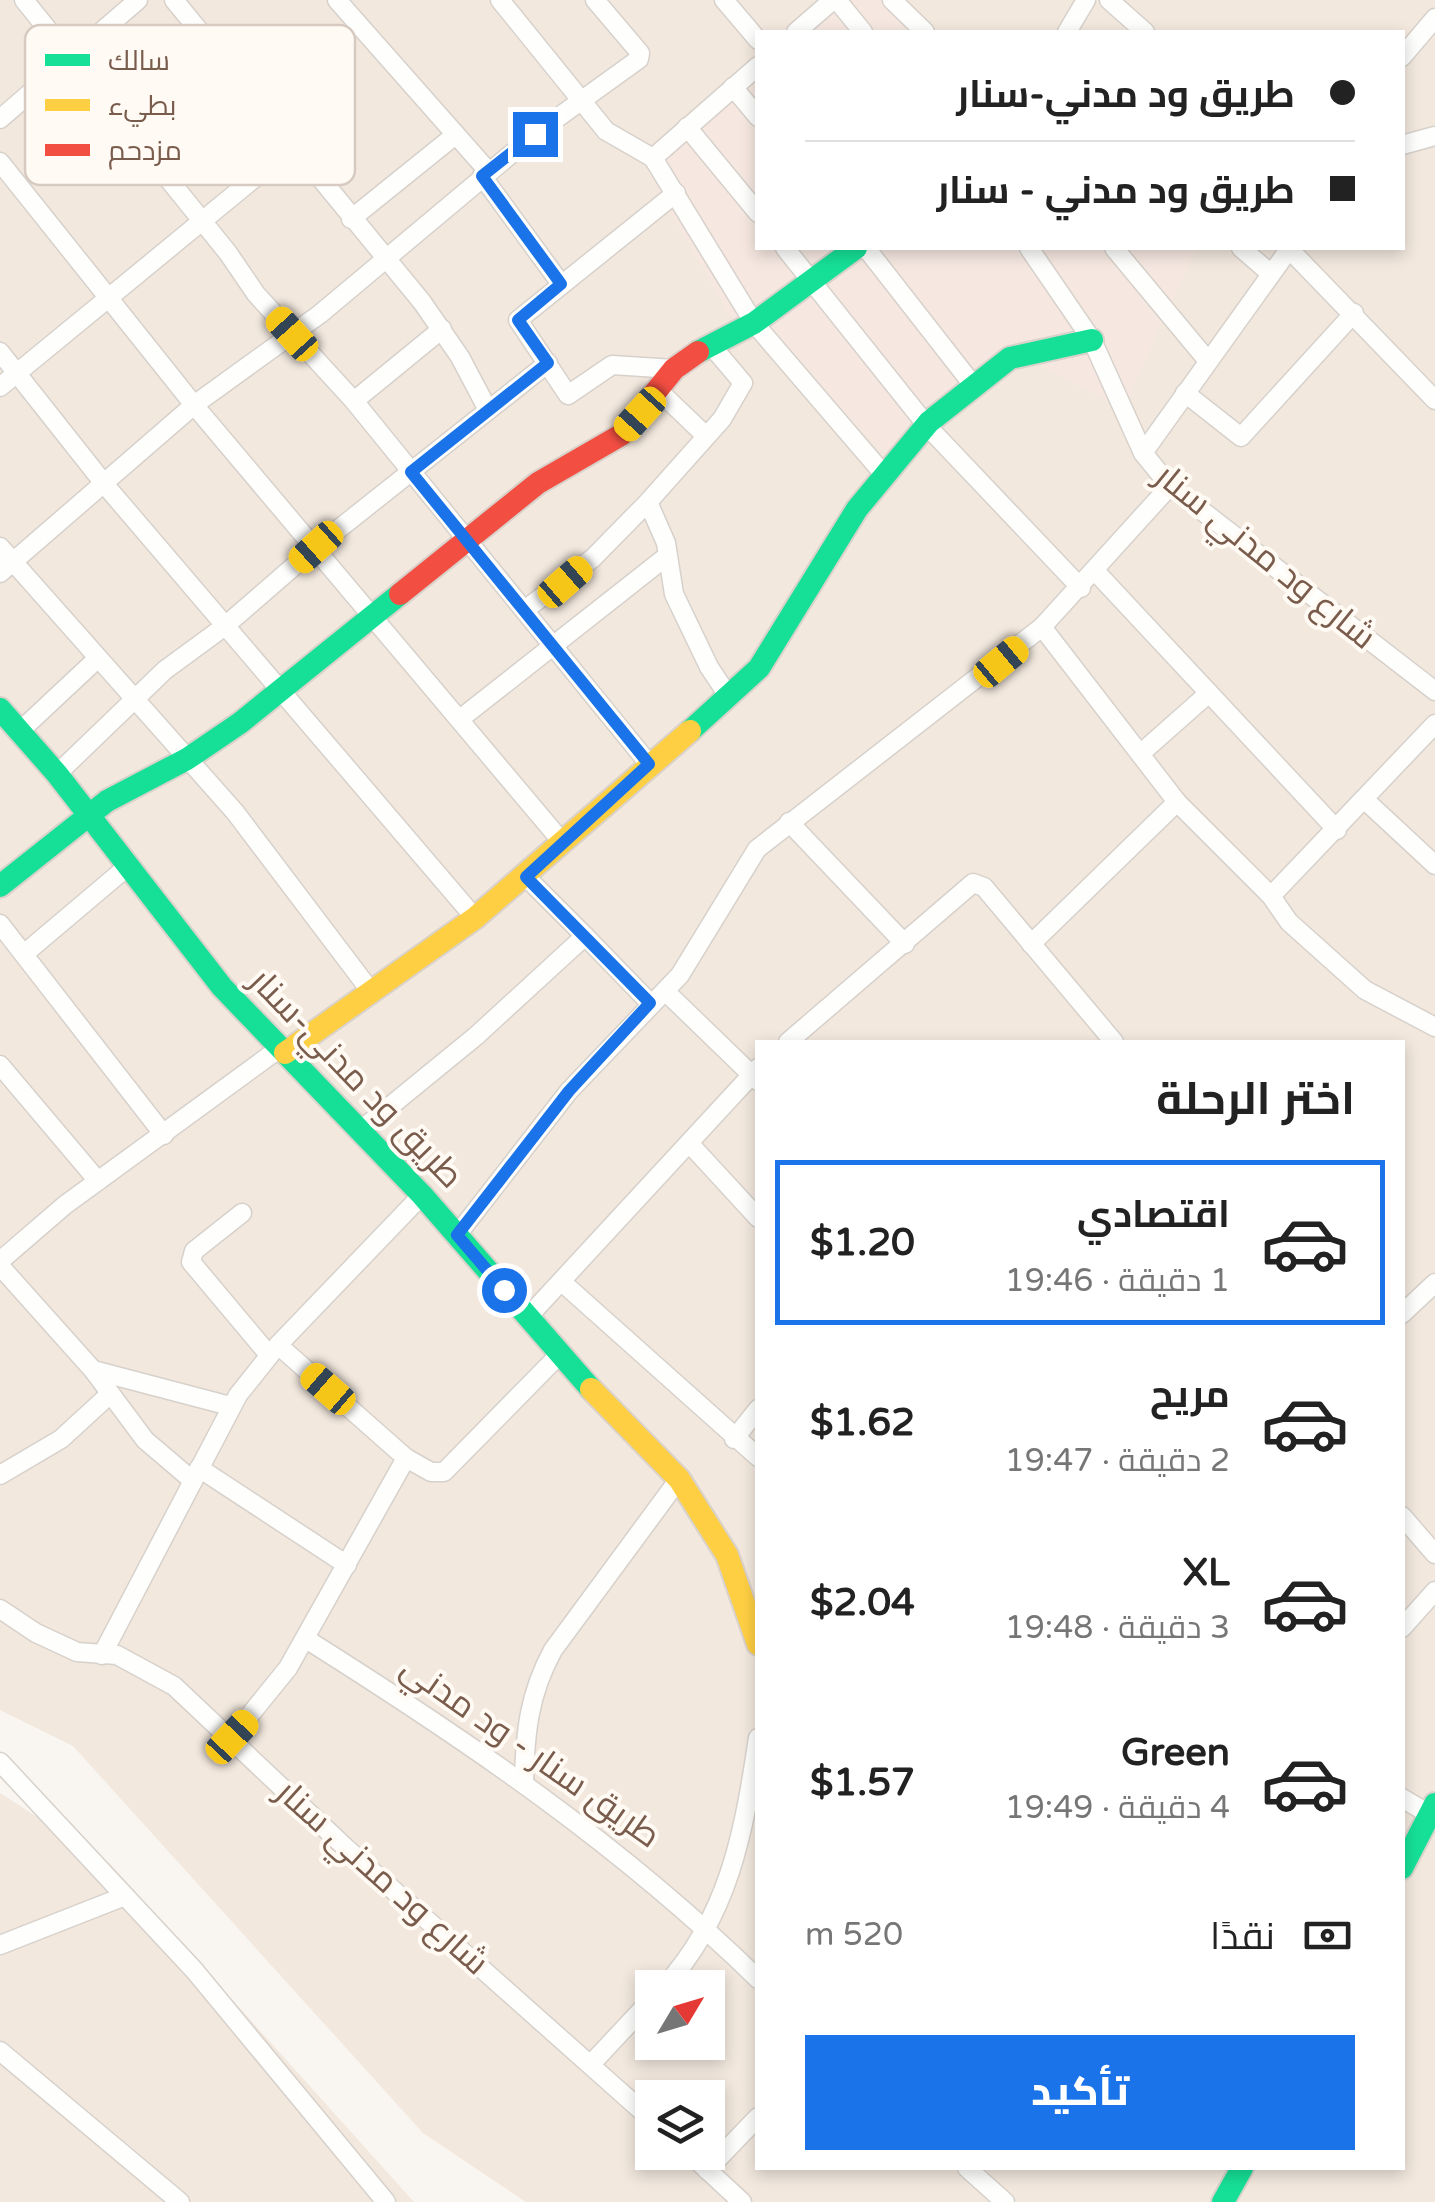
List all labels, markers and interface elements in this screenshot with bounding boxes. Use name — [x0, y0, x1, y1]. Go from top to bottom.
legend — [25, 25, 355, 185]
text: سالك — [108, 44, 170, 78]
text: طريق ود مدني-سنار — [957, 72, 1295, 118]
text: بطيء — [108, 89, 176, 127]
route end — [513, 112, 558, 157]
text: مزدحم — [108, 134, 182, 170]
text: طريق ود مدني - سنار — [937, 168, 1295, 214]
car — [261, 302, 323, 366]
car — [609, 382, 671, 446]
street label: شارع ود مدني سنار — [1142, 454, 1384, 662]
car — [284, 516, 348, 578]
car — [533, 551, 597, 613]
car — [968, 631, 1034, 693]
street label: طريق ود مدني-سنار — [236, 959, 472, 1201]
text: اختر الرحلة — [1156, 1073, 1355, 1127]
text: اقتصادي — [1077, 1192, 1230, 1238]
icon: car — [1260, 1198, 1350, 1288]
text: $1.20 — [810, 1220, 915, 1266]
text: 1 دقيقة · 19:46 — [1005, 1262, 1230, 1300]
route start — [482, 1268, 527, 1313]
car — [296, 1358, 360, 1420]
text: مريح — [1150, 1372, 1230, 1418]
icon: car — [1260, 1378, 1350, 1468]
text: $1.62 — [810, 1400, 915, 1446]
text: 2 دقيقة · 19:47 — [1005, 1442, 1230, 1480]
text: XL — [1183, 1550, 1230, 1596]
icon: car — [1260, 1558, 1350, 1648]
text: $2.04 — [810, 1580, 915, 1626]
text: 3 دقيقة · 19:48 — [1005, 1609, 1230, 1647]
street label: طريق سنار - ود مدني — [390, 1647, 668, 1861]
car — [201, 1705, 263, 1769]
text: Green — [1121, 1730, 1230, 1776]
icon: car — [1260, 1738, 1350, 1828]
text: $1.57 — [810, 1760, 915, 1806]
street label: شارع ود مدني سنار — [263, 1770, 497, 1988]
text: 4 دقيقة · 19:49 — [1005, 1789, 1230, 1827]
icon: cash — [1300, 1908, 1355, 1963]
text: نقدًا — [1210, 1914, 1275, 1960]
text: 520 m — [805, 1916, 903, 1954]
north arrow — [635, 1970, 725, 2060]
map controls — [635, 1970, 725, 2170]
button: تأكيد — [805, 2035, 1355, 2150]
button: layers — [635, 2080, 725, 2170]

